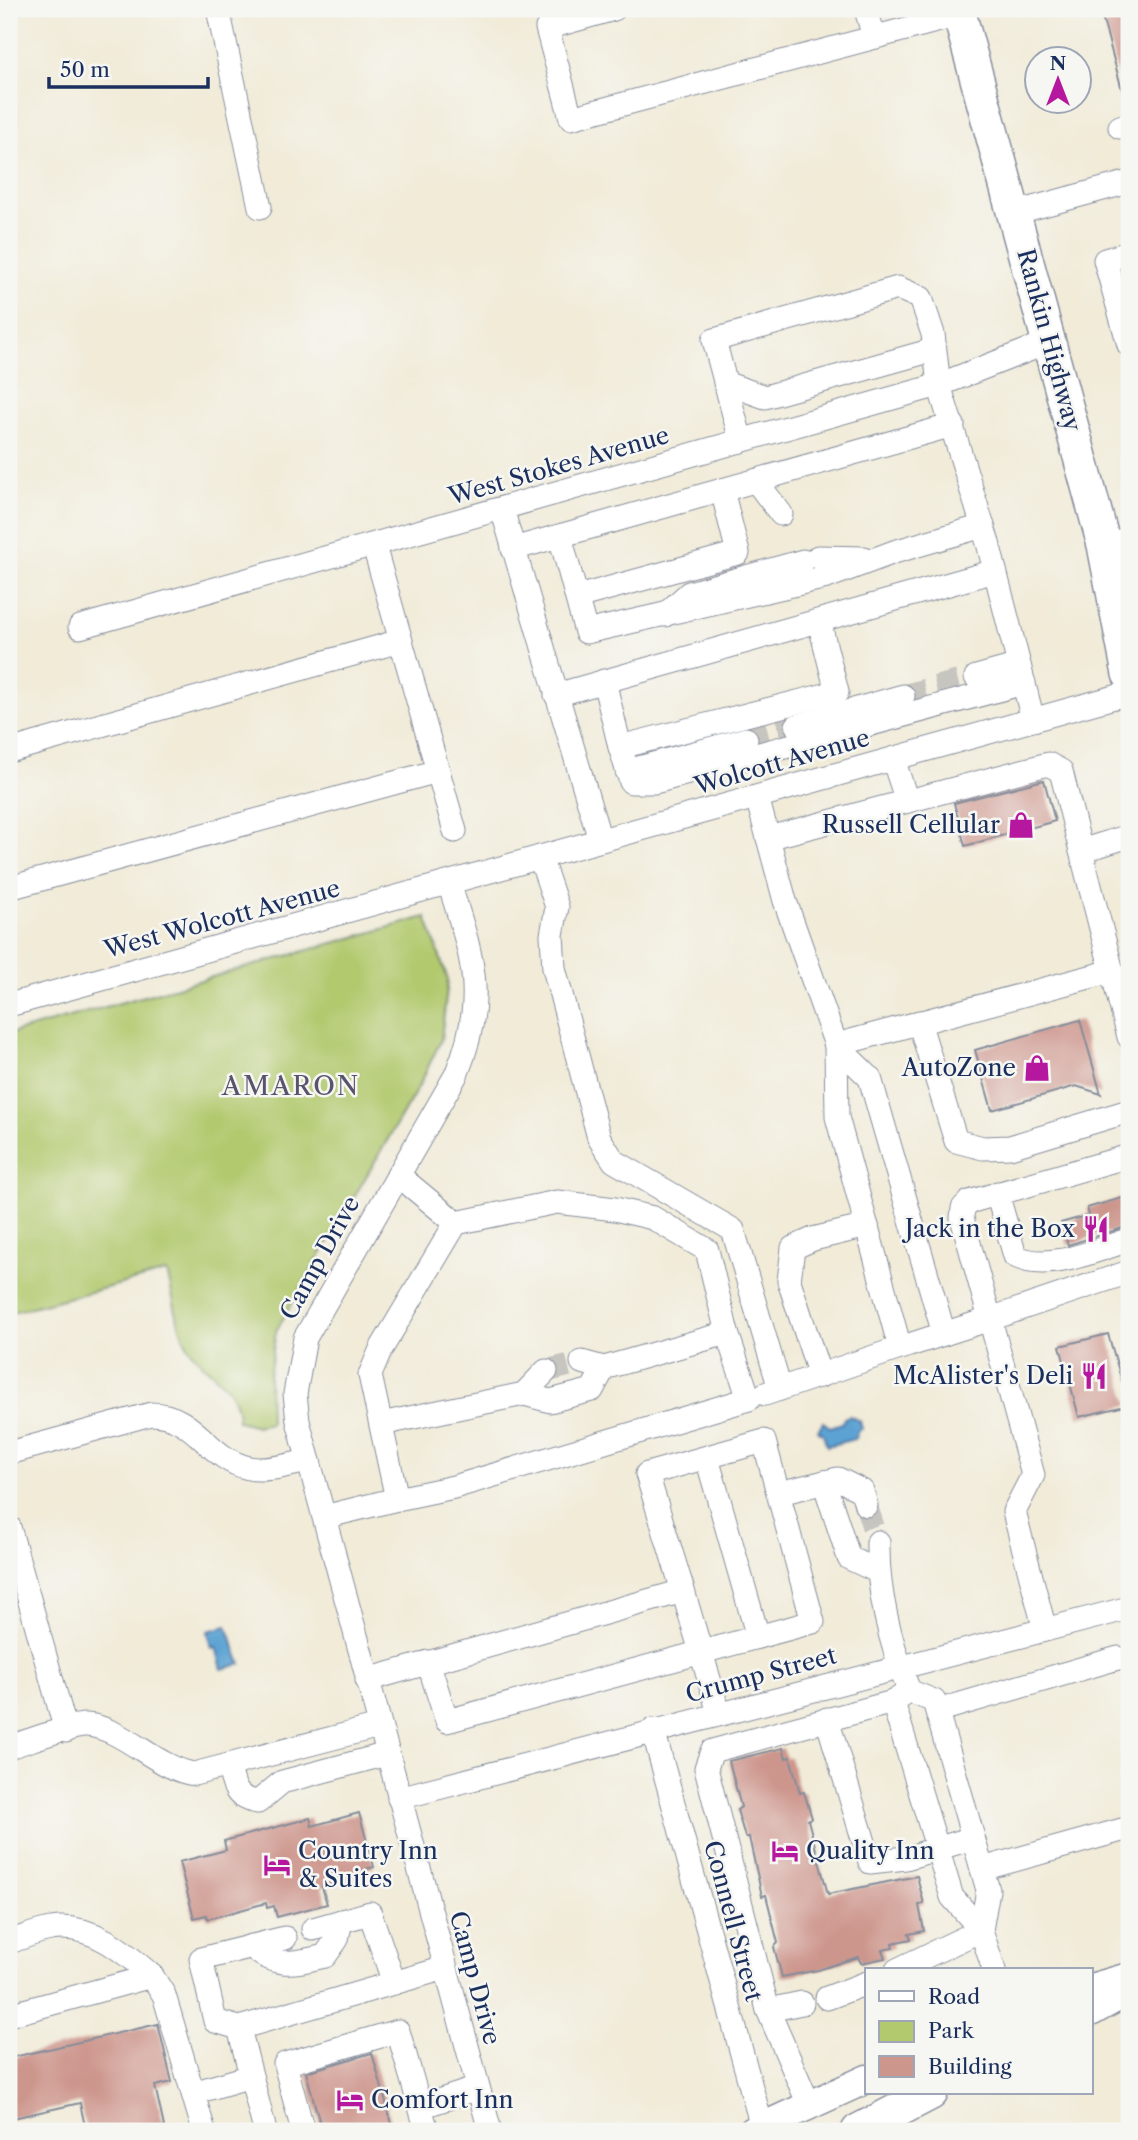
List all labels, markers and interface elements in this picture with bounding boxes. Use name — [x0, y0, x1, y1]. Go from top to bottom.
scale bar — [49, 46, 208, 90]
north arrow — [1023, 46, 1092, 116]
text: N — [1050, 52, 1066, 75]
text: 50 m — [60, 57, 110, 82]
street label: Rankin Highway — [1011, 246, 1088, 435]
street label: West Stokes Avenue — [444, 420, 672, 511]
street label: Wolcott Avenue — [690, 723, 873, 801]
place label: Russell Cellular — [822, 810, 1000, 839]
shop icon: Russell Cellular — [1006, 810, 1036, 840]
street label: West Wolcott Avenue — [100, 873, 343, 964]
place label: AutoZone — [901, 1053, 1016, 1082]
shop icon: AutoZone — [1022, 1053, 1052, 1083]
district label: AMARON — [221, 1070, 360, 1102]
street label: Camp Drive — [274, 1191, 365, 1325]
place label: Jack in the Box — [901, 1214, 1075, 1243]
restaurant icon: Jack in the Box — [1081, 1214, 1111, 1244]
place label: McAlister's Deli — [893, 1361, 1073, 1390]
restaurant icon: McAlister's Deli — [1079, 1361, 1109, 1391]
street label: Crump Street — [682, 1640, 840, 1709]
place label: Country Inn & Suites — [298, 1836, 438, 1893]
hotel icon: Quality Inn — [770, 1836, 800, 1866]
place label: Quality Inn — [806, 1836, 934, 1865]
street label: Connell Street — [698, 1837, 769, 2005]
hotel icon: Country Inn & Suites — [262, 1850, 292, 1880]
street label: Camp Drive — [444, 1908, 507, 2048]
legend — [865, 1968, 1092, 2094]
text: Road — [928, 1984, 980, 2009]
text: Park — [928, 2018, 974, 2043]
text: Building — [928, 2054, 1013, 2079]
hotel icon: Comfort Inn — [335, 2085, 365, 2115]
place label: Comfort Inn — [371, 2085, 514, 2114]

